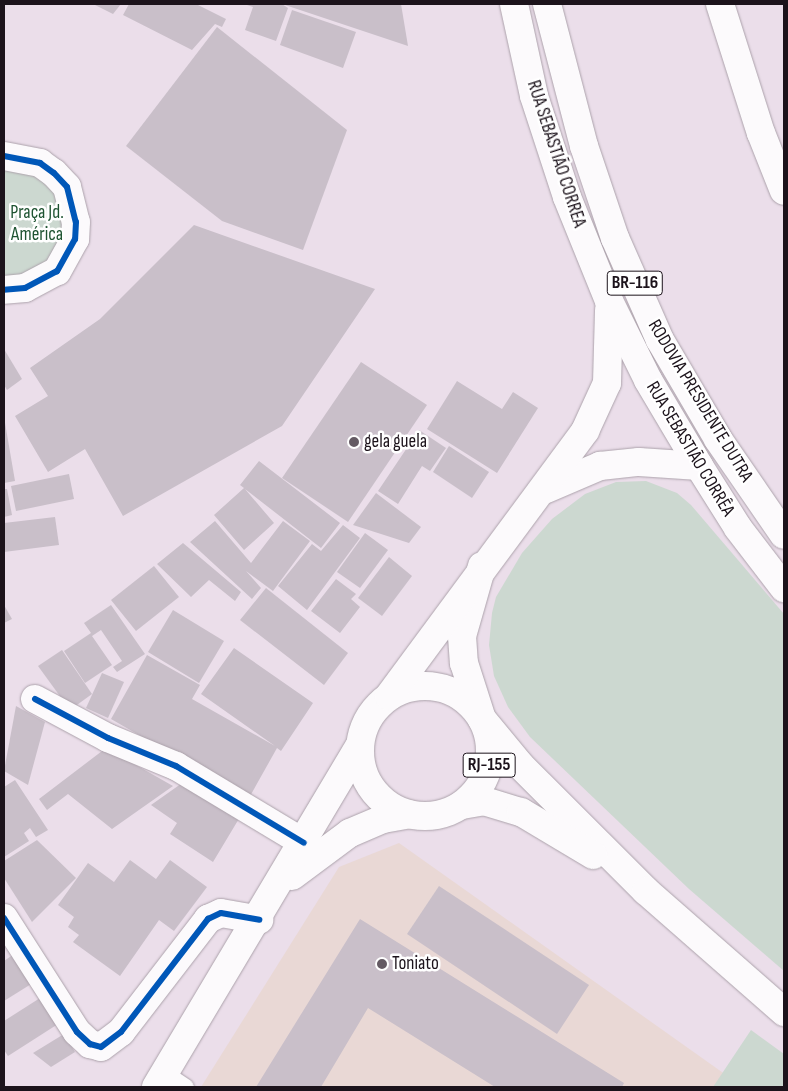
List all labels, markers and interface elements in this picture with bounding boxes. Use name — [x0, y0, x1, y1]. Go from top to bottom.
street label: RUA SEBASTIÃO CORREA — [521, 78, 591, 230]
park label: Praça Jd. América — [10, 202, 64, 246]
road number: BR-116 — [606, 268, 664, 298]
street label: RODOVIA PRESIDENTE DUTRA — [642, 316, 758, 486]
street label: RUA SEBASTIÃO CORRÊA — [641, 377, 739, 521]
place label: gela guela — [364, 431, 427, 453]
marker: gela guela — [348, 436, 360, 448]
road number: RJ-155 — [462, 750, 516, 780]
place label: Toniato — [392, 953, 439, 975]
marker: Toniato — [376, 958, 388, 970]

